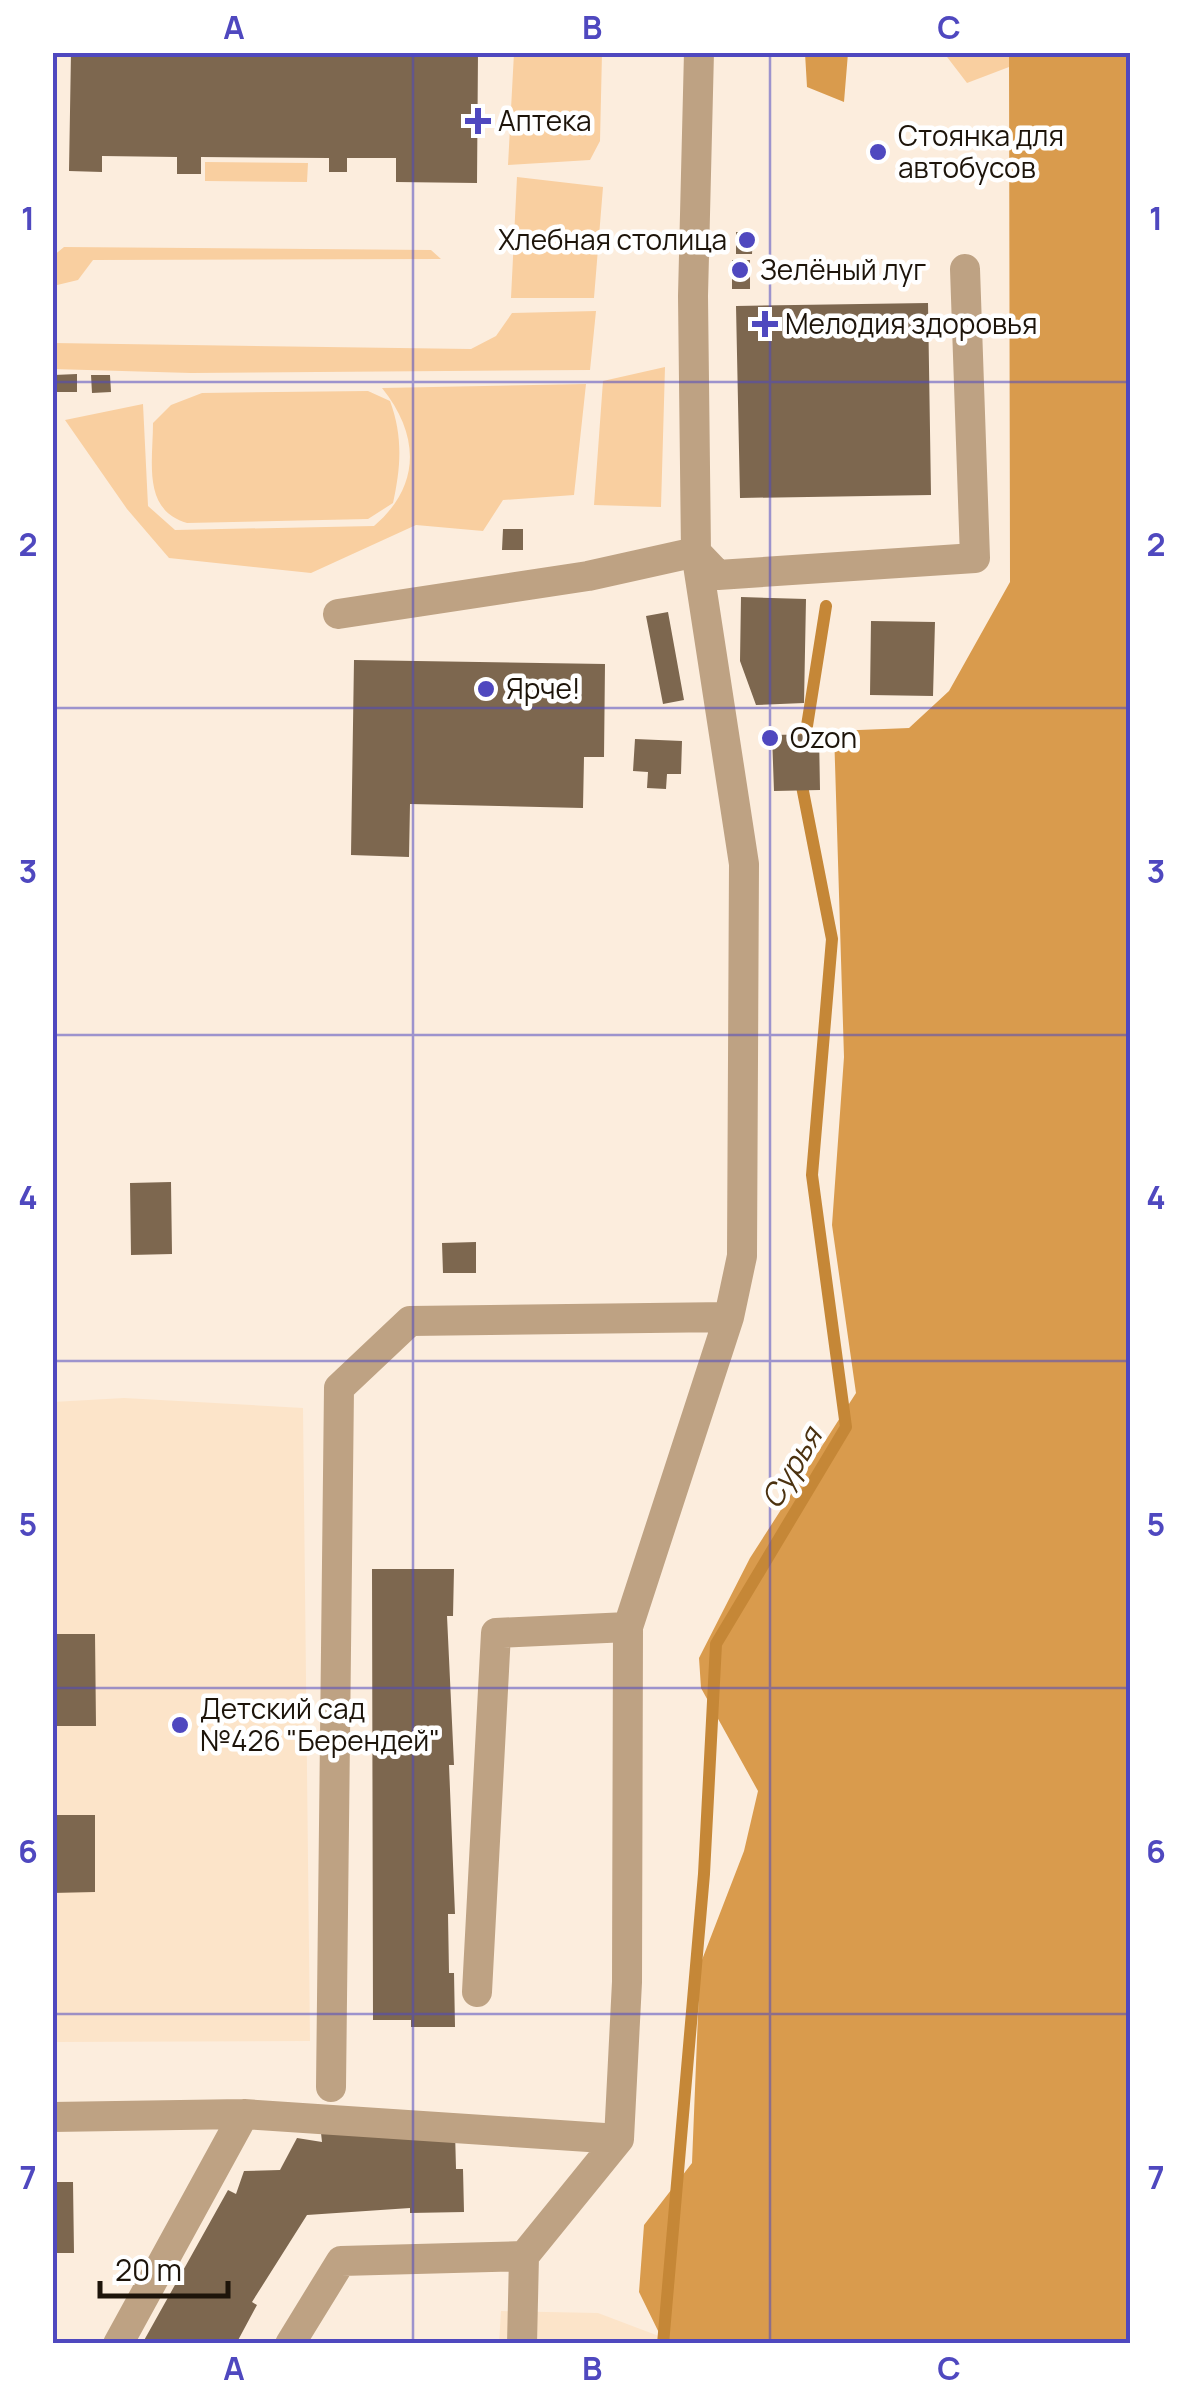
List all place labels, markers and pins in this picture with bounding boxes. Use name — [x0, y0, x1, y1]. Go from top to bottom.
place label: Аптека — [498, 101, 592, 139]
marker: Аптека — [467, 110, 489, 132]
place label: Стоянка для автобусов — [898, 116, 1064, 186]
marker: Стоянка для автобусов — [867, 141, 889, 163]
place label: Хлебная столица — [498, 220, 727, 258]
marker: Хлебная столица — [736, 229, 758, 251]
place label: Зелёный луг — [760, 250, 926, 288]
marker: Зелёный луг — [729, 259, 751, 281]
place label: Мелодия здоровья — [785, 304, 1037, 342]
marker: Мелодия здоровья — [754, 313, 776, 335]
place label: Ярче! — [506, 669, 581, 707]
marker: Ярче! — [475, 678, 497, 700]
place label: Ozon — [790, 718, 857, 756]
marker: Ozon — [759, 727, 781, 749]
place label: Детский сад №426 "Берендей" — [200, 1689, 440, 1759]
marker: Детский сад №426 "Берендей" — [169, 1714, 191, 1736]

